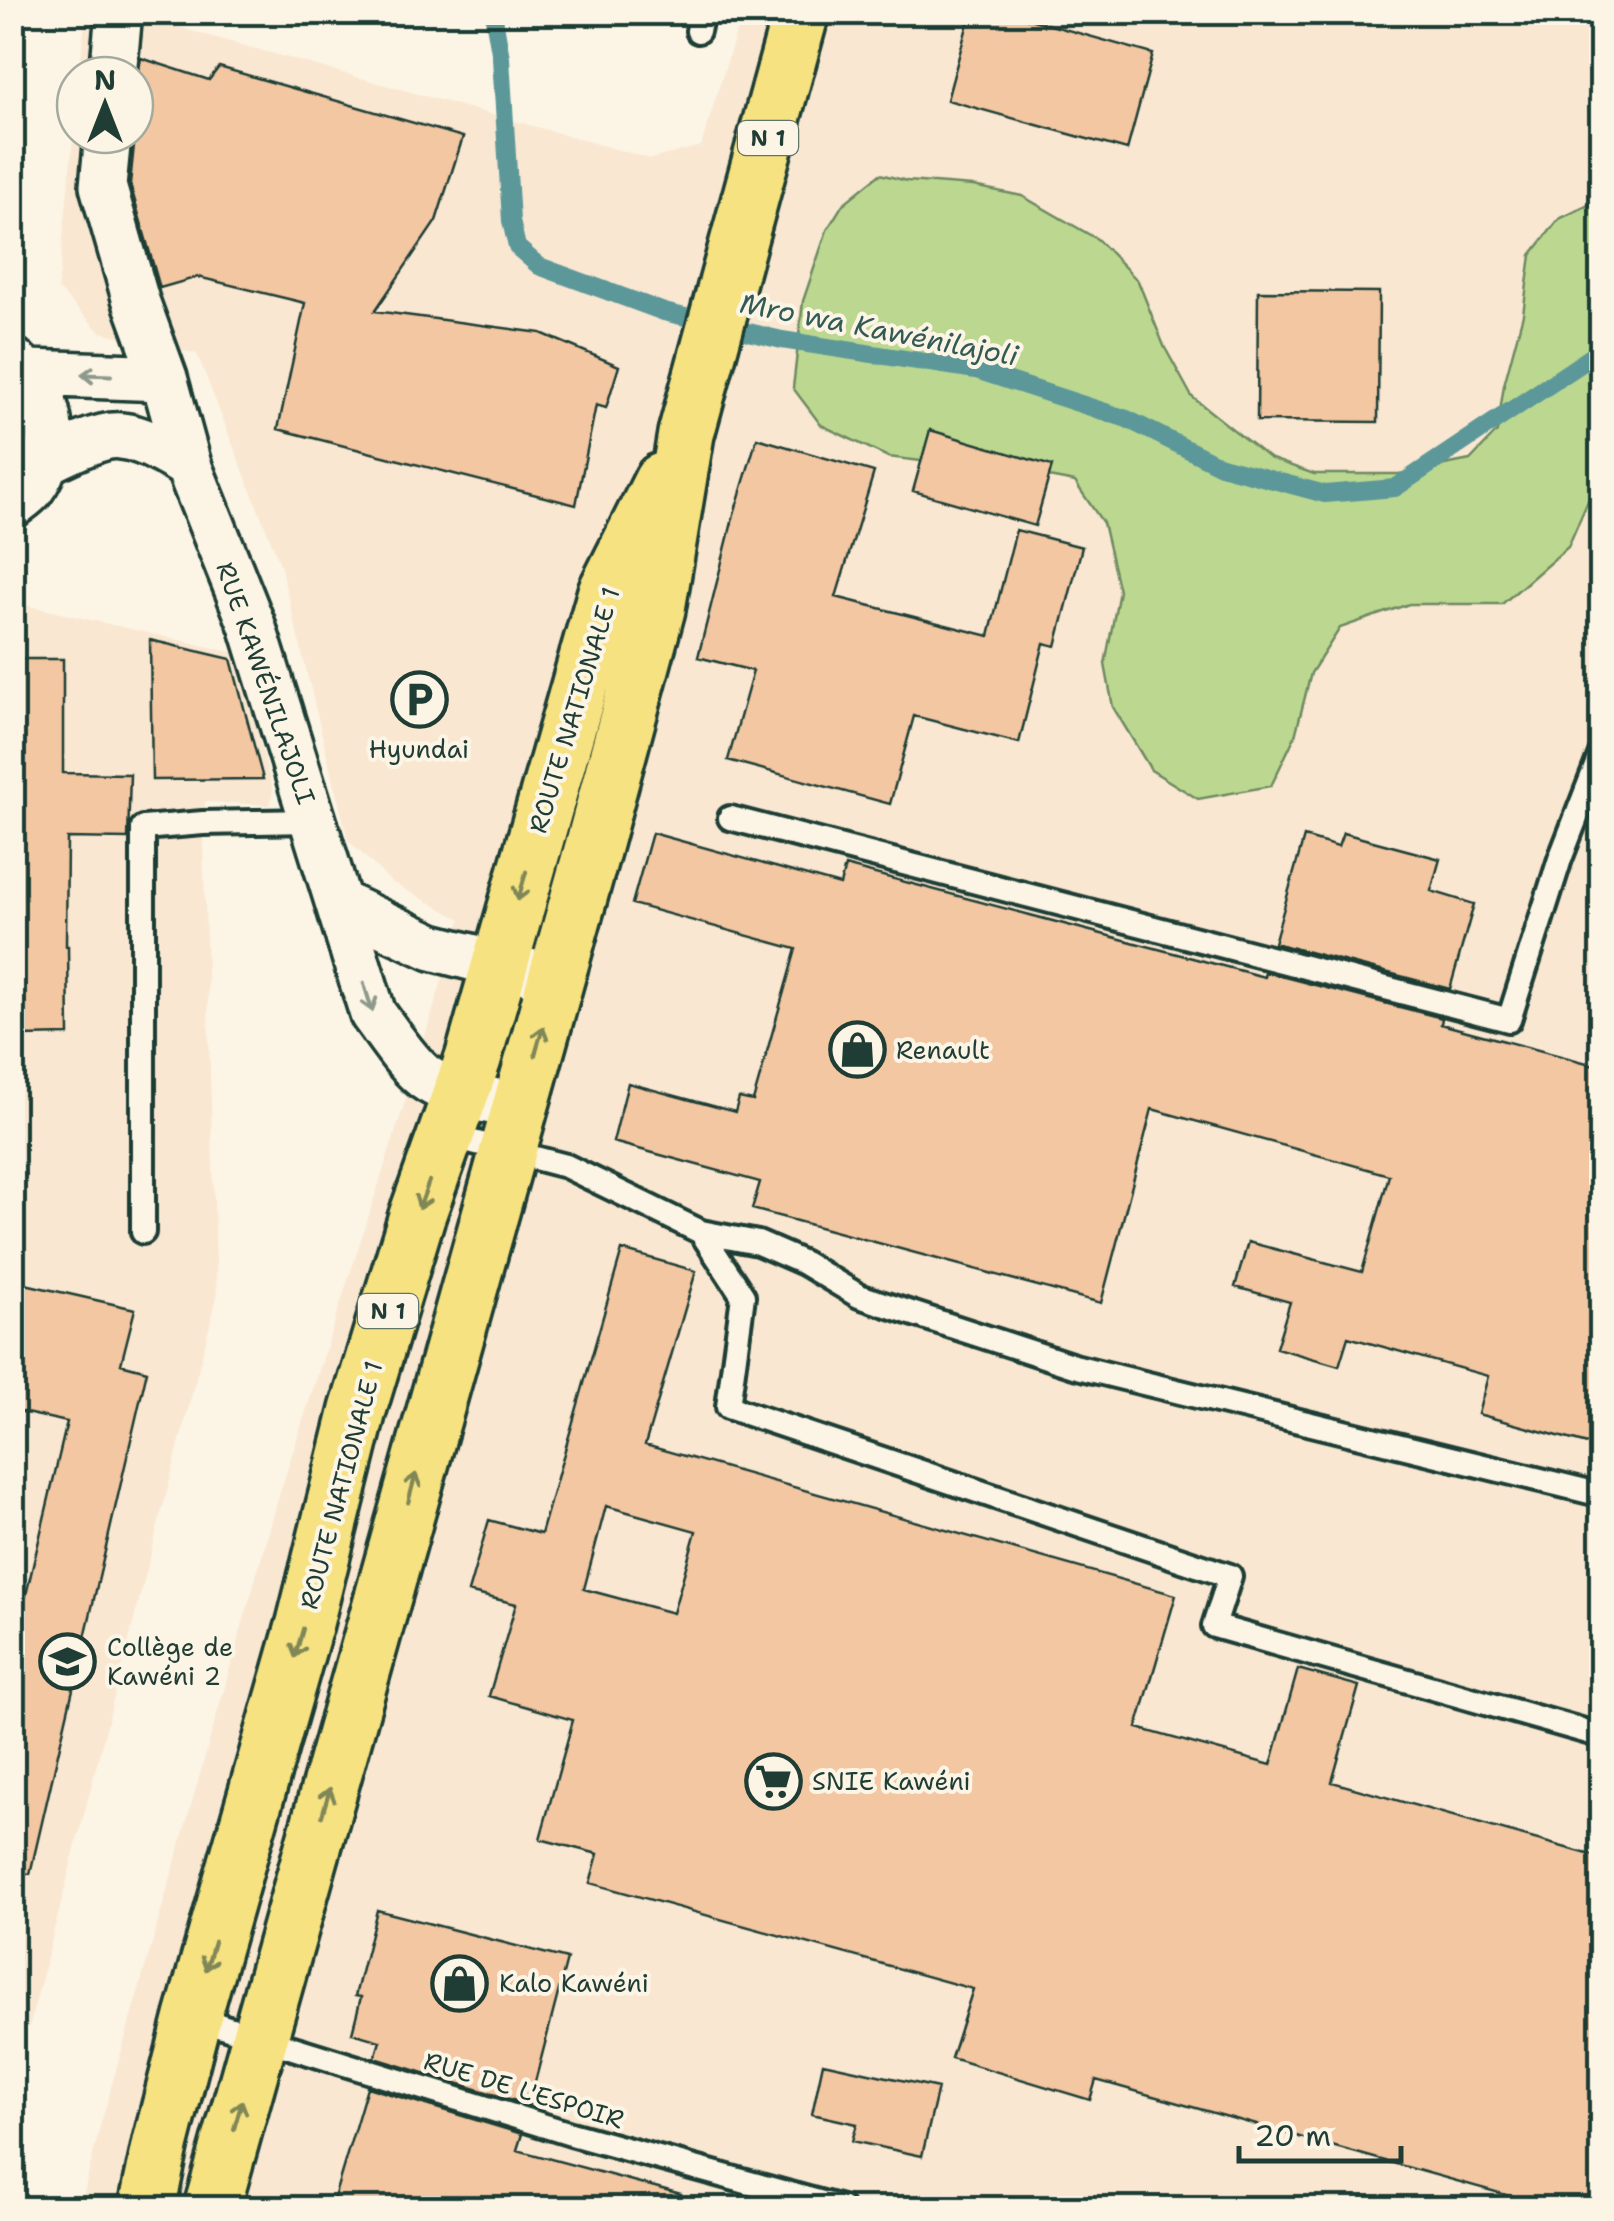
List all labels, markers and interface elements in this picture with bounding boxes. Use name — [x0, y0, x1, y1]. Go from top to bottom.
north arrow — [55, 55, 155, 155]
text: N — [94, 61, 116, 99]
road number: N 1 — [738, 121, 798, 155]
water label: Mro wa Kawénilajoli — [737, 283, 1022, 375]
one-way arrow — [81, 366, 113, 385]
street label: RUE KAWÉNILAJOLI — [209, 557, 323, 809]
street label: ROUTE NATIONALE 1 — [520, 583, 628, 837]
parking icon: Hyundai — [389, 670, 449, 730]
place label: Hyundai — [369, 732, 469, 766]
one-way arrow — [512, 870, 531, 901]
one-way arrow — [360, 981, 378, 1012]
shop icon: Renault — [827, 1020, 887, 1080]
one-way arrow — [530, 1026, 549, 1057]
place label: Renault — [896, 1033, 990, 1067]
one-way arrow — [414, 1179, 432, 1210]
road number: N 1 — [358, 1294, 418, 1328]
street label: ROUTE NATIONALE 1 — [292, 1357, 390, 1613]
one-way arrow — [404, 1473, 423, 1505]
one-way arrow — [289, 1627, 307, 1658]
place label: Collège de Kawéni 2 — [107, 1630, 233, 1693]
school or university icon: Collège de Kawéni 2 — [38, 1631, 98, 1691]
supermarket icon: SNIE Kawéni — [743, 1751, 803, 1811]
place label: SNIE Kawéni — [812, 1764, 971, 1798]
one-way arrow — [317, 1786, 336, 1818]
one-way arrow — [200, 1940, 219, 1971]
shop icon: Kalo Kawéni — [430, 1953, 490, 2013]
place label: Kalo Kawéni — [499, 1966, 649, 2000]
street label: RUE DE L'ESPOIR — [420, 2043, 628, 2137]
one-way arrow — [230, 2099, 248, 2131]
scale bar — [1239, 2101, 1402, 2163]
text: 20 m — [1254, 2115, 1331, 2156]

